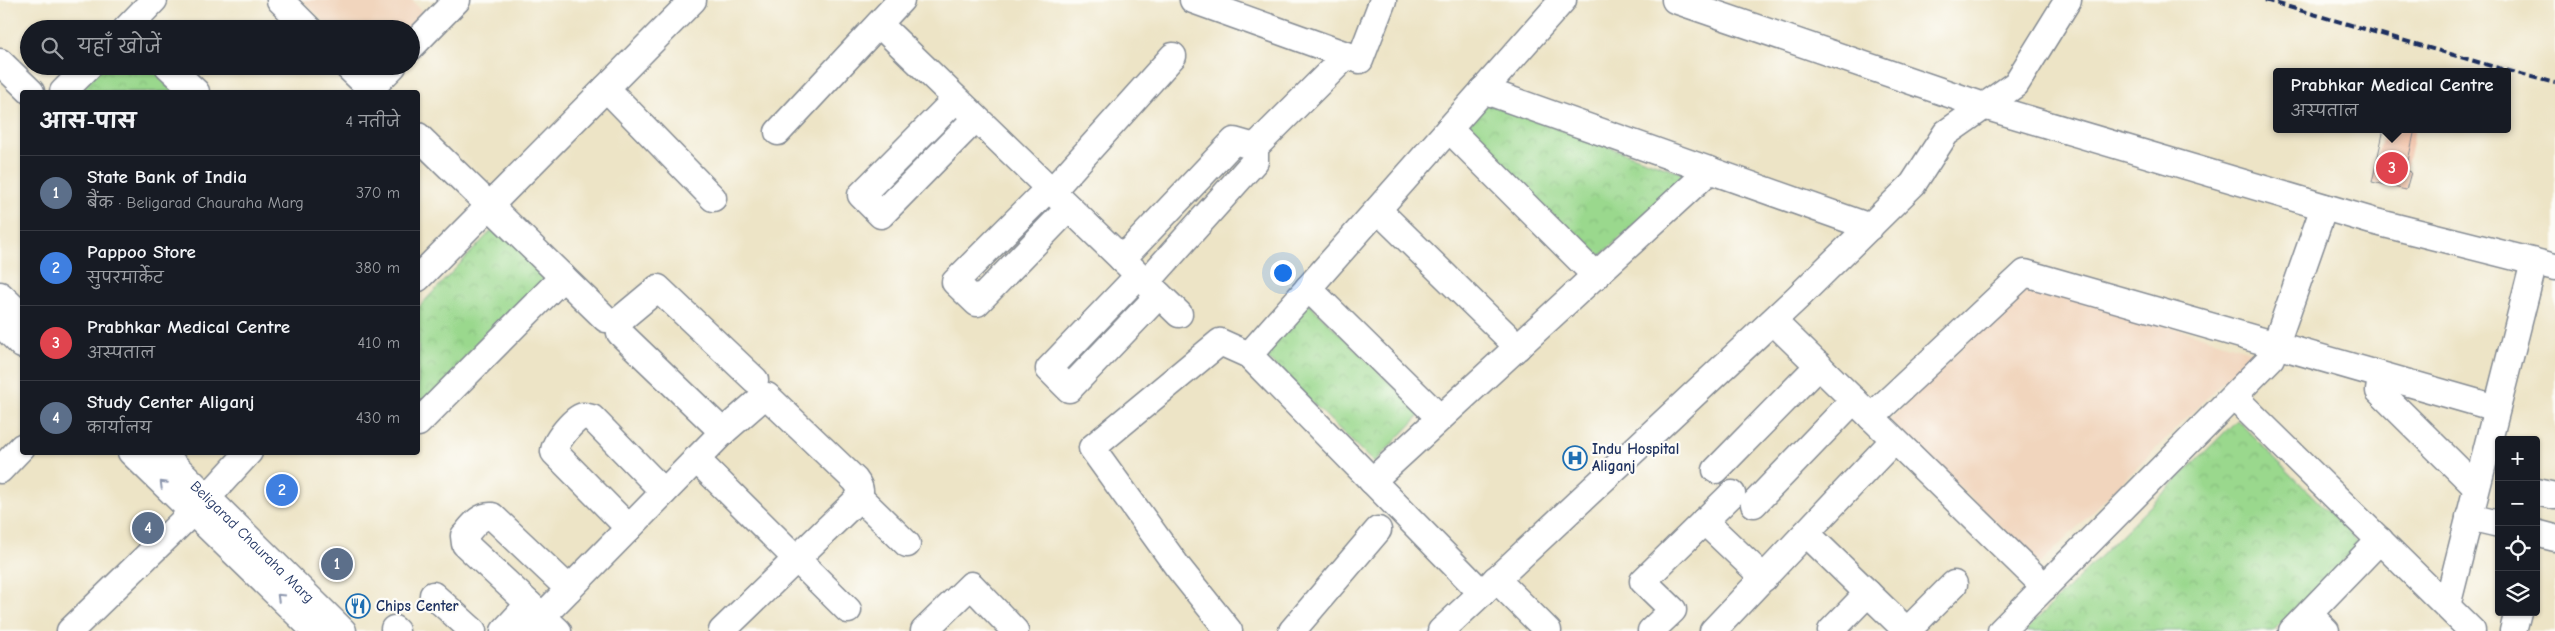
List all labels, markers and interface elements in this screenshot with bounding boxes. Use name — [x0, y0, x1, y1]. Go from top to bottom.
search box — [20, 20, 420, 75]
icon: search — [38, 34, 66, 62]
text: यहाँ खोजें — [78, 36, 161, 58]
popup — [2273, 68, 2511, 133]
text: Prabhkar Medical Centre — [2290, 74, 2494, 96]
text: अस्पताल — [2290, 102, 2358, 120]
text: आस-पास — [40, 109, 136, 133]
text: 4 नतीजे — [345, 113, 400, 131]
pin: 3 — [2376, 149, 2408, 187]
text: State Bank of India — [87, 166, 247, 188]
text: 1 — [53, 184, 59, 202]
text: 370 m — [356, 184, 400, 202]
text: बैंक · Beligarad Chauraha Marg — [87, 194, 304, 212]
text: Pappoo Store — [87, 241, 196, 263]
text: 2 — [52, 259, 60, 277]
text: 380 m — [355, 259, 400, 277]
your location — [1270, 260, 1296, 286]
text: सुपरमार्केट — [87, 269, 164, 287]
text: Prabhkar Medical Centre — [87, 316, 290, 338]
text: 3 — [52, 334, 60, 352]
text: 410 m — [358, 334, 400, 352]
text: अस्पताल — [87, 344, 155, 362]
text: Study Center Aliganj — [87, 391, 254, 413]
text: 4 — [52, 409, 60, 427]
text: 430 m — [356, 409, 400, 427]
text: कार्यालय — [87, 419, 152, 437]
map controls — [2495, 436, 2540, 616]
button: + — [2495, 436, 2540, 481]
place label: Indu Hospital Aliganj — [1592, 440, 1679, 475]
hospital icon: Indu Hospital Aliganj — [1562, 445, 1588, 471]
pin: 2 — [266, 471, 298, 509]
street label: Beligarad Chauraha Marg — [187, 477, 318, 606]
one-way arrow — [160, 481, 169, 490]
button: − — [2495, 481, 2540, 526]
pin: 4 — [132, 509, 164, 547]
button: locate — [2495, 526, 2540, 571]
pin: 1 — [321, 545, 353, 583]
button: layers — [2495, 571, 2540, 616]
restaurant icon: Chips Center — [345, 593, 371, 619]
one-way arrow — [276, 594, 285, 603]
place label: Chips Center — [376, 597, 459, 615]

